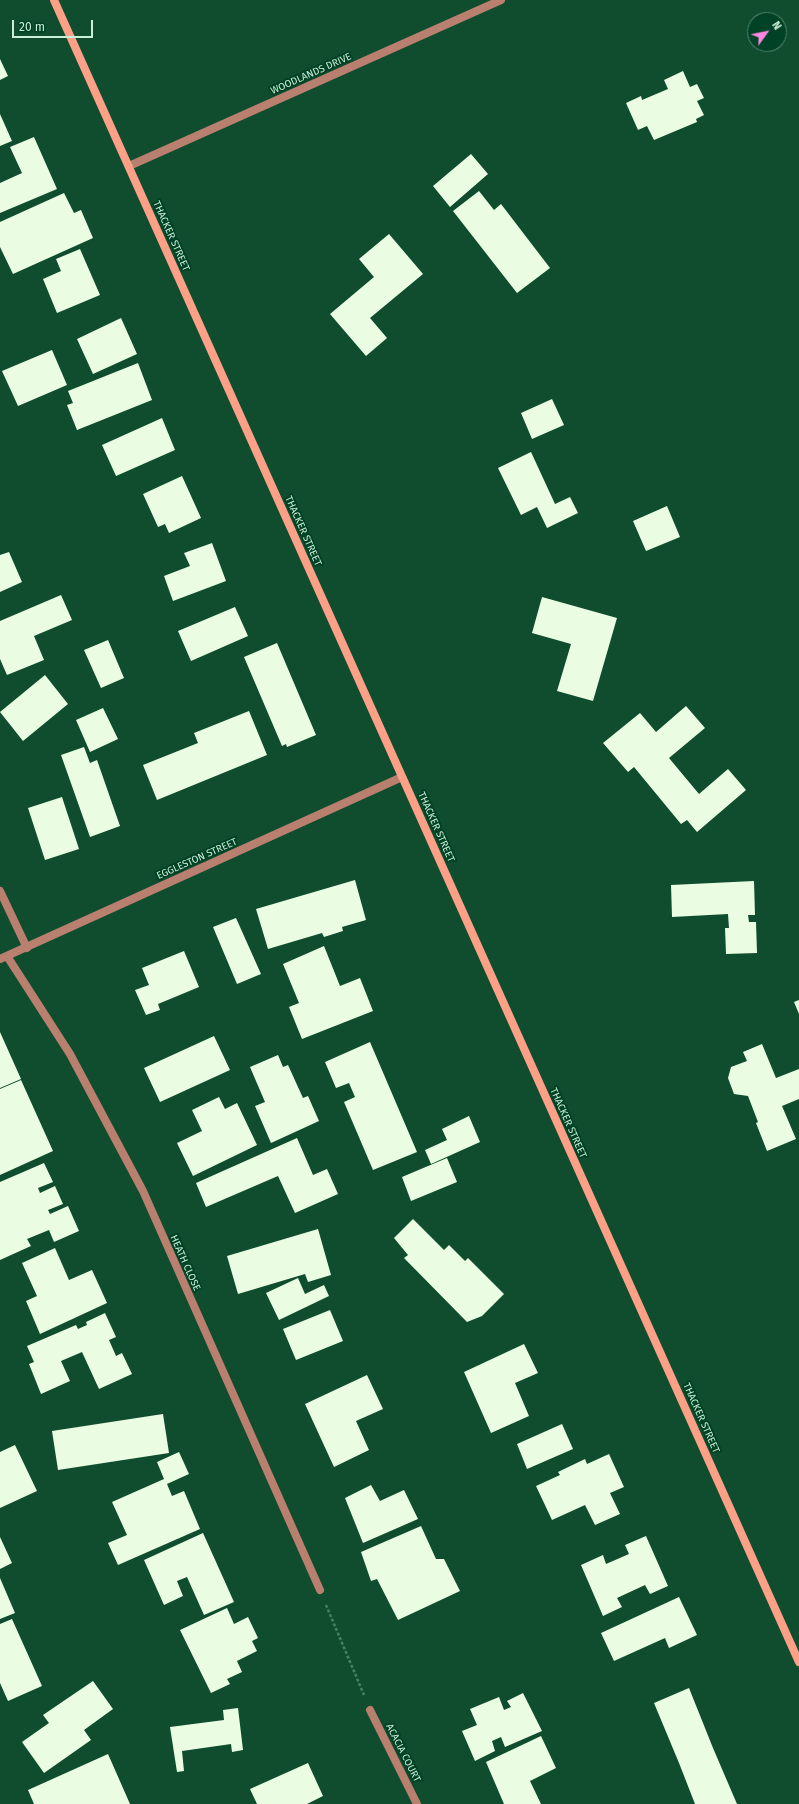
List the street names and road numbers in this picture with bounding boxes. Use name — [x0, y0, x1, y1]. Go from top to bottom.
street label: WOODLANDS DRIVE — [269, 51, 353, 97]
street label: THACKER STREET — [150, 199, 192, 273]
street label: THACKER STREET — [282, 494, 324, 568]
street label: THACKER STREET — [415, 790, 457, 864]
street label: EGGLESTON STREET — [155, 836, 239, 882]
street label: THACKER STREET — [547, 1086, 589, 1160]
street label: HEATH CLOSE — [167, 1233, 203, 1293]
street label: THACKER STREET — [680, 1381, 722, 1455]
street label: ACACIA COURT — [383, 1722, 423, 1784]

